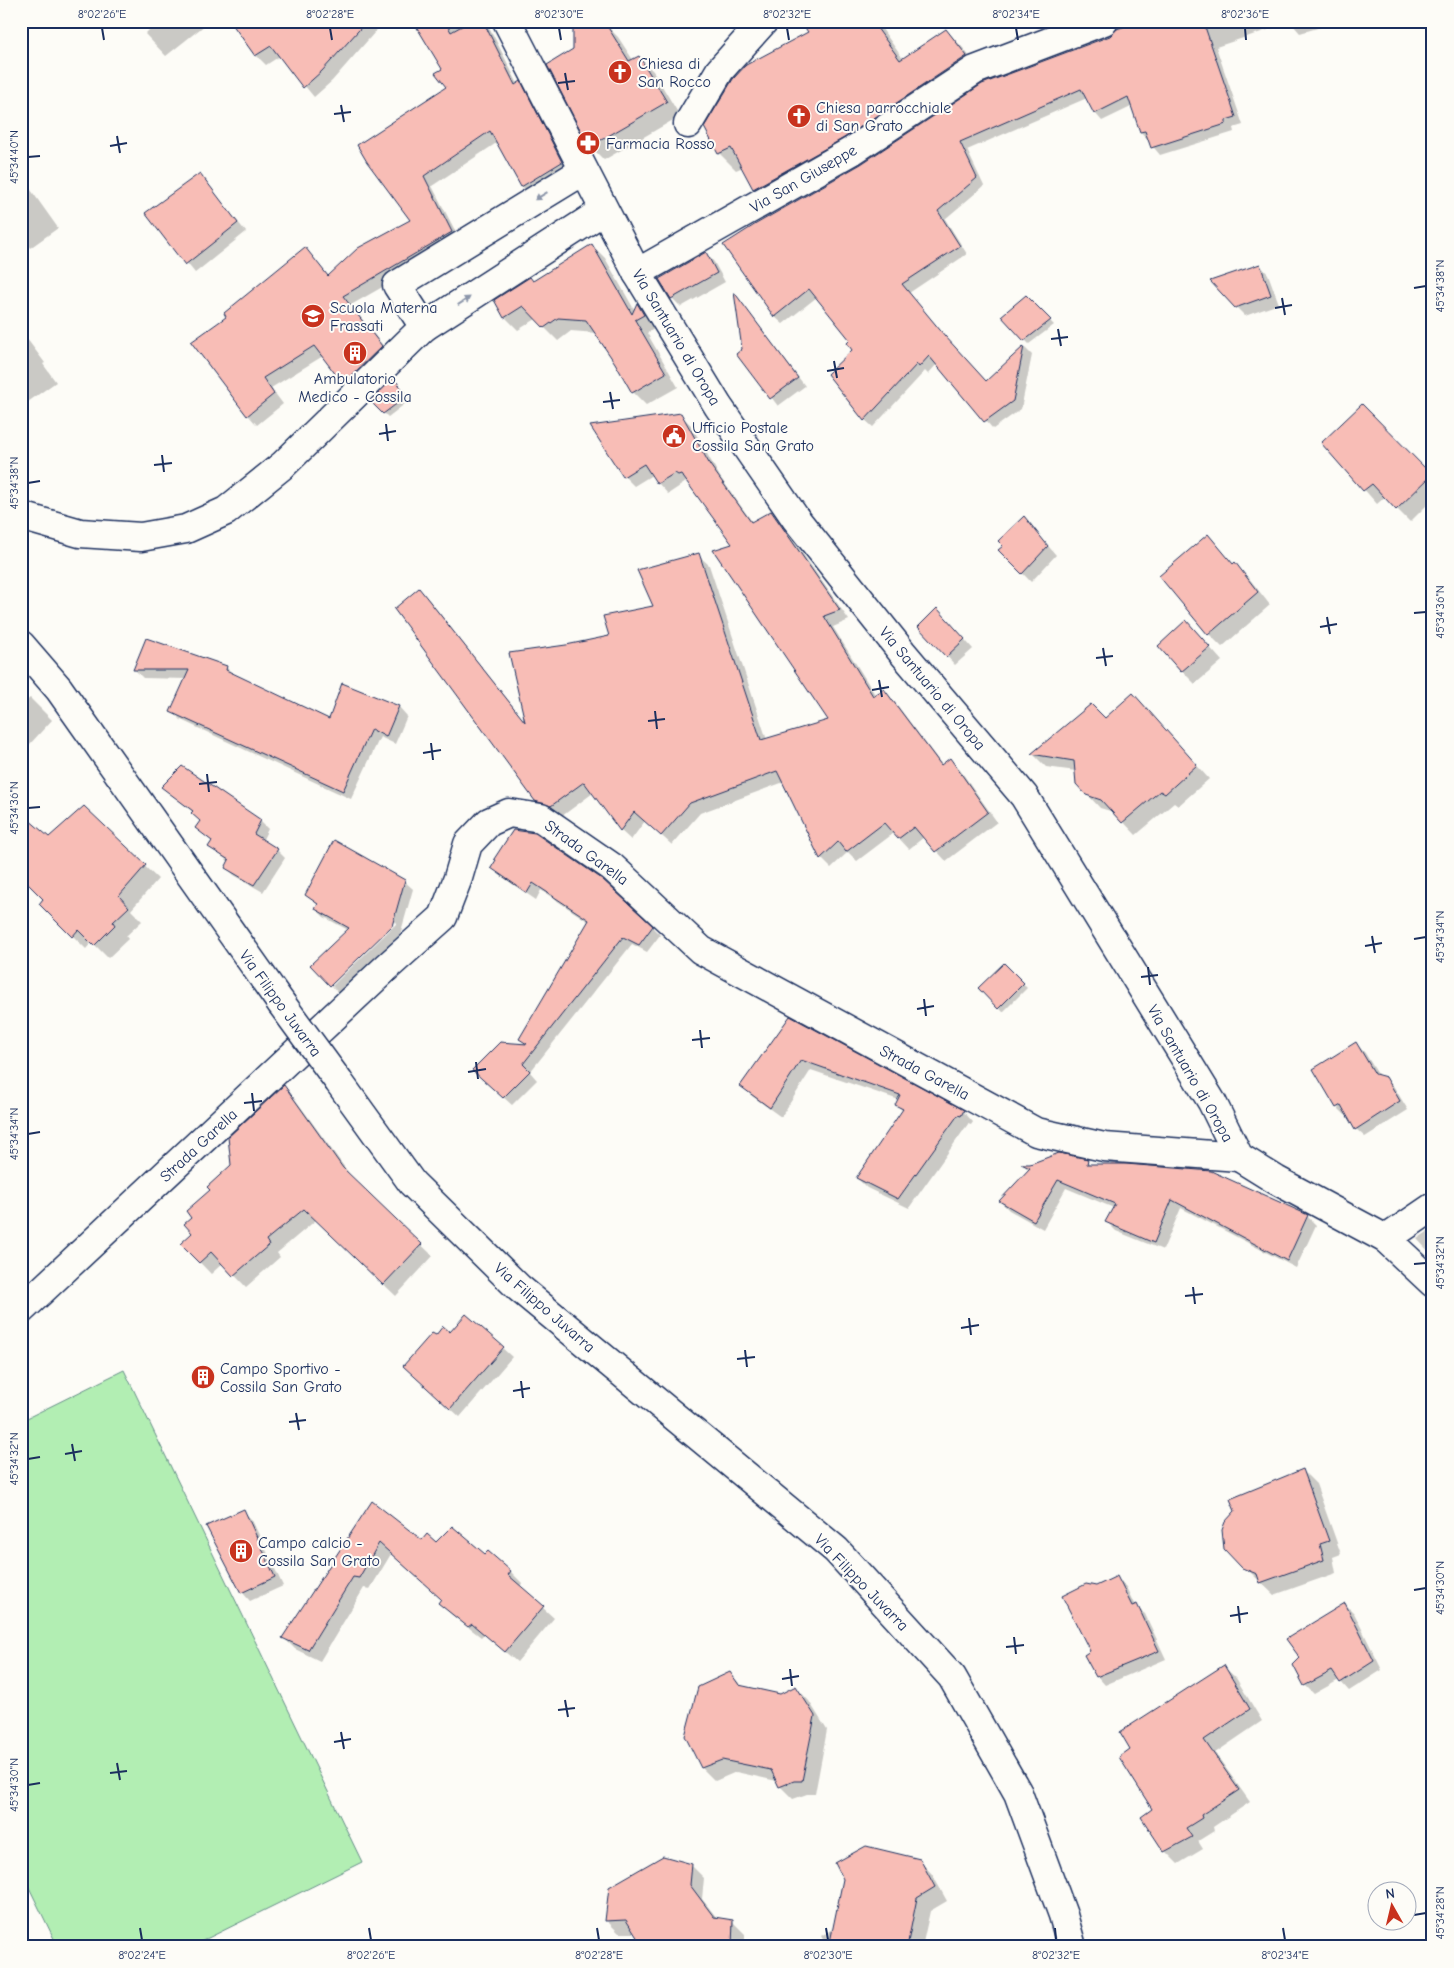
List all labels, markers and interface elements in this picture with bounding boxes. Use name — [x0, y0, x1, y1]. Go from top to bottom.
text: 8°02'26"E — [78, 7, 126, 21]
text: 8°02'28"E — [306, 7, 354, 21]
text: 8°02'30"E — [535, 7, 584, 21]
text: 8°02'32"E — [763, 7, 811, 21]
text: 8°02'34"E — [992, 7, 1040, 21]
text: 8°02'36"E — [1221, 7, 1269, 21]
place label: Chiesa di San Rocco — [638, 55, 711, 91]
church icon: Chiesa di San Rocco — [607, 59, 633, 85]
place label: Chiesa parrocchiale di San Grato — [816, 99, 951, 135]
church icon: Chiesa parrocchiale di San Grato — [786, 103, 812, 129]
text: 45°34'40"N — [7, 130, 21, 184]
pharmacy icon: Farmacia Rosso — [575, 130, 601, 156]
place label: Farmacia Rosso — [606, 135, 715, 153]
street label: Via San Giuseppe — [747, 141, 860, 217]
one-way arrow — [535, 192, 548, 201]
text: 45°34'38"N — [1433, 260, 1447, 312]
street label: Via Santuario di Oropa — [628, 266, 724, 409]
one-way arrow — [457, 296, 471, 305]
place label: Scuola Materna Frassati — [330, 299, 438, 335]
school or university icon: Scuola Materna Frassati — [300, 303, 326, 329]
building icon: Ambulatorio Medico - Cossila — [342, 340, 368, 366]
place label: Ambulatorio Medico - Cossila — [298, 370, 412, 406]
place label: Ufficio Postale Cossila San Grato — [692, 419, 814, 455]
public building icon: Ufficio Postale Cossila San Grato — [661, 423, 687, 449]
text: 45°34'38"N — [7, 457, 21, 509]
text: 45°34'36"N — [1433, 585, 1447, 639]
street label: Via Santuario di Oropa — [875, 623, 989, 754]
text: 45°34'36"N — [7, 781, 21, 835]
street label: Strada Garella — [541, 816, 632, 889]
text: 45°34'34"N — [1433, 911, 1447, 963]
street label: Via Filippo Juvarra — [235, 947, 325, 1060]
street label: Via Santuario di Oropa — [1143, 1002, 1237, 1145]
street label: Strada Garella — [877, 1042, 972, 1104]
street label: Strada Garella — [156, 1105, 241, 1186]
text: 45°34'34"N — [7, 1108, 21, 1160]
text: 45°34'32"N — [1433, 1236, 1447, 1290]
street label: Via Filippo Juvarra — [490, 1259, 598, 1356]
place label: Campo Sportivo - Cossila San Grato — [220, 1360, 342, 1396]
building icon: Campo Sportivo - Cossila San Grato — [190, 1364, 216, 1390]
text: 45°34'32"N — [7, 1432, 21, 1486]
street label: Via Filippo Juvarra — [811, 1531, 912, 1635]
place label: Campo calcio - Cossila San Grato — [258, 1534, 380, 1570]
building icon: Campo calcio - Cossila San Grato — [228, 1538, 254, 1564]
text: 45°34'30"N — [1433, 1561, 1447, 1615]
text: 45°34'30"N — [7, 1758, 21, 1812]
north arrow — [1366, 1880, 1416, 1930]
text: N — [1385, 1885, 1396, 1903]
text: 45°34'28"N — [1433, 1886, 1447, 1940]
text: 8°02'24"E — [118, 1948, 166, 1962]
text: 8°02'26"E — [347, 1948, 395, 1962]
text: 8°02'28"E — [575, 1948, 623, 1962]
text: 8°02'30"E — [804, 1948, 853, 1962]
text: 8°02'32"E — [1032, 1948, 1080, 1962]
text: 8°02'34"E — [1261, 1948, 1309, 1962]

